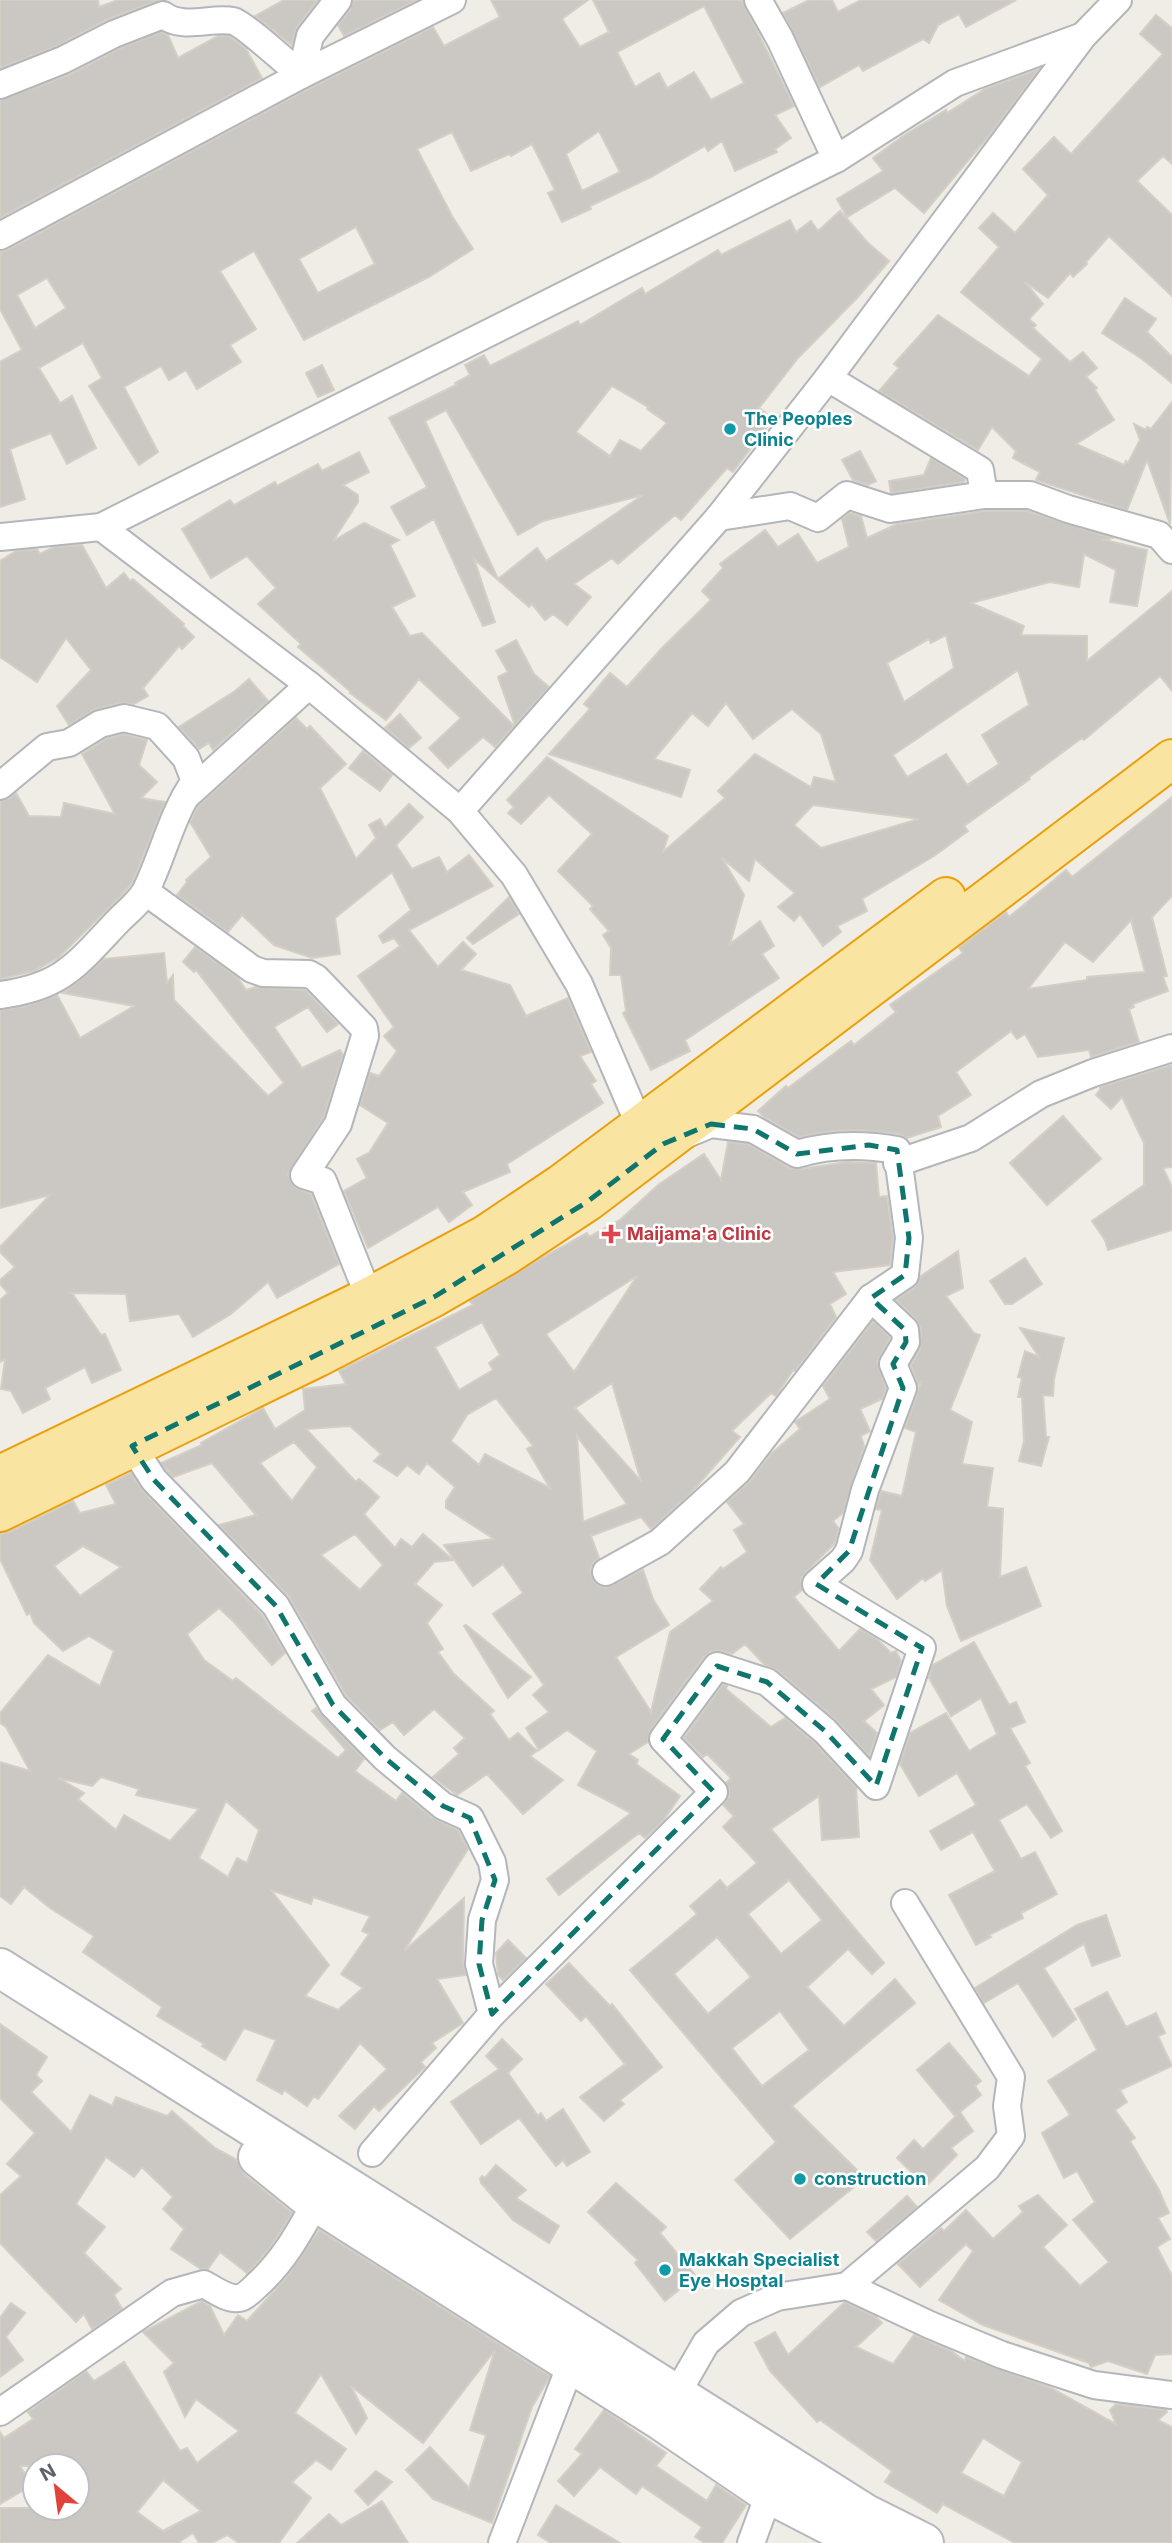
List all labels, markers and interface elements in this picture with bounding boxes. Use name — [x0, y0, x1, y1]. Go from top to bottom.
place label: The Peoples Clinic — [744, 408, 853, 450]
marker: The Peoples Clinic — [722, 421, 738, 437]
place label: Maijama'a Clinic — [627, 1223, 771, 1244]
marker: Maijama'a Clinic — [601, 1224, 621, 1244]
place label: construction — [814, 2168, 926, 2189]
marker: construction — [792, 2171, 808, 2187]
place label: Makkah Specialist Eye Hosptal — [679, 2249, 840, 2291]
marker: Makkah Specialist Eye Hosptal — [657, 2262, 673, 2278]
north arrow — [21, 2452, 91, 2522]
text: N — [36, 2459, 60, 2486]

